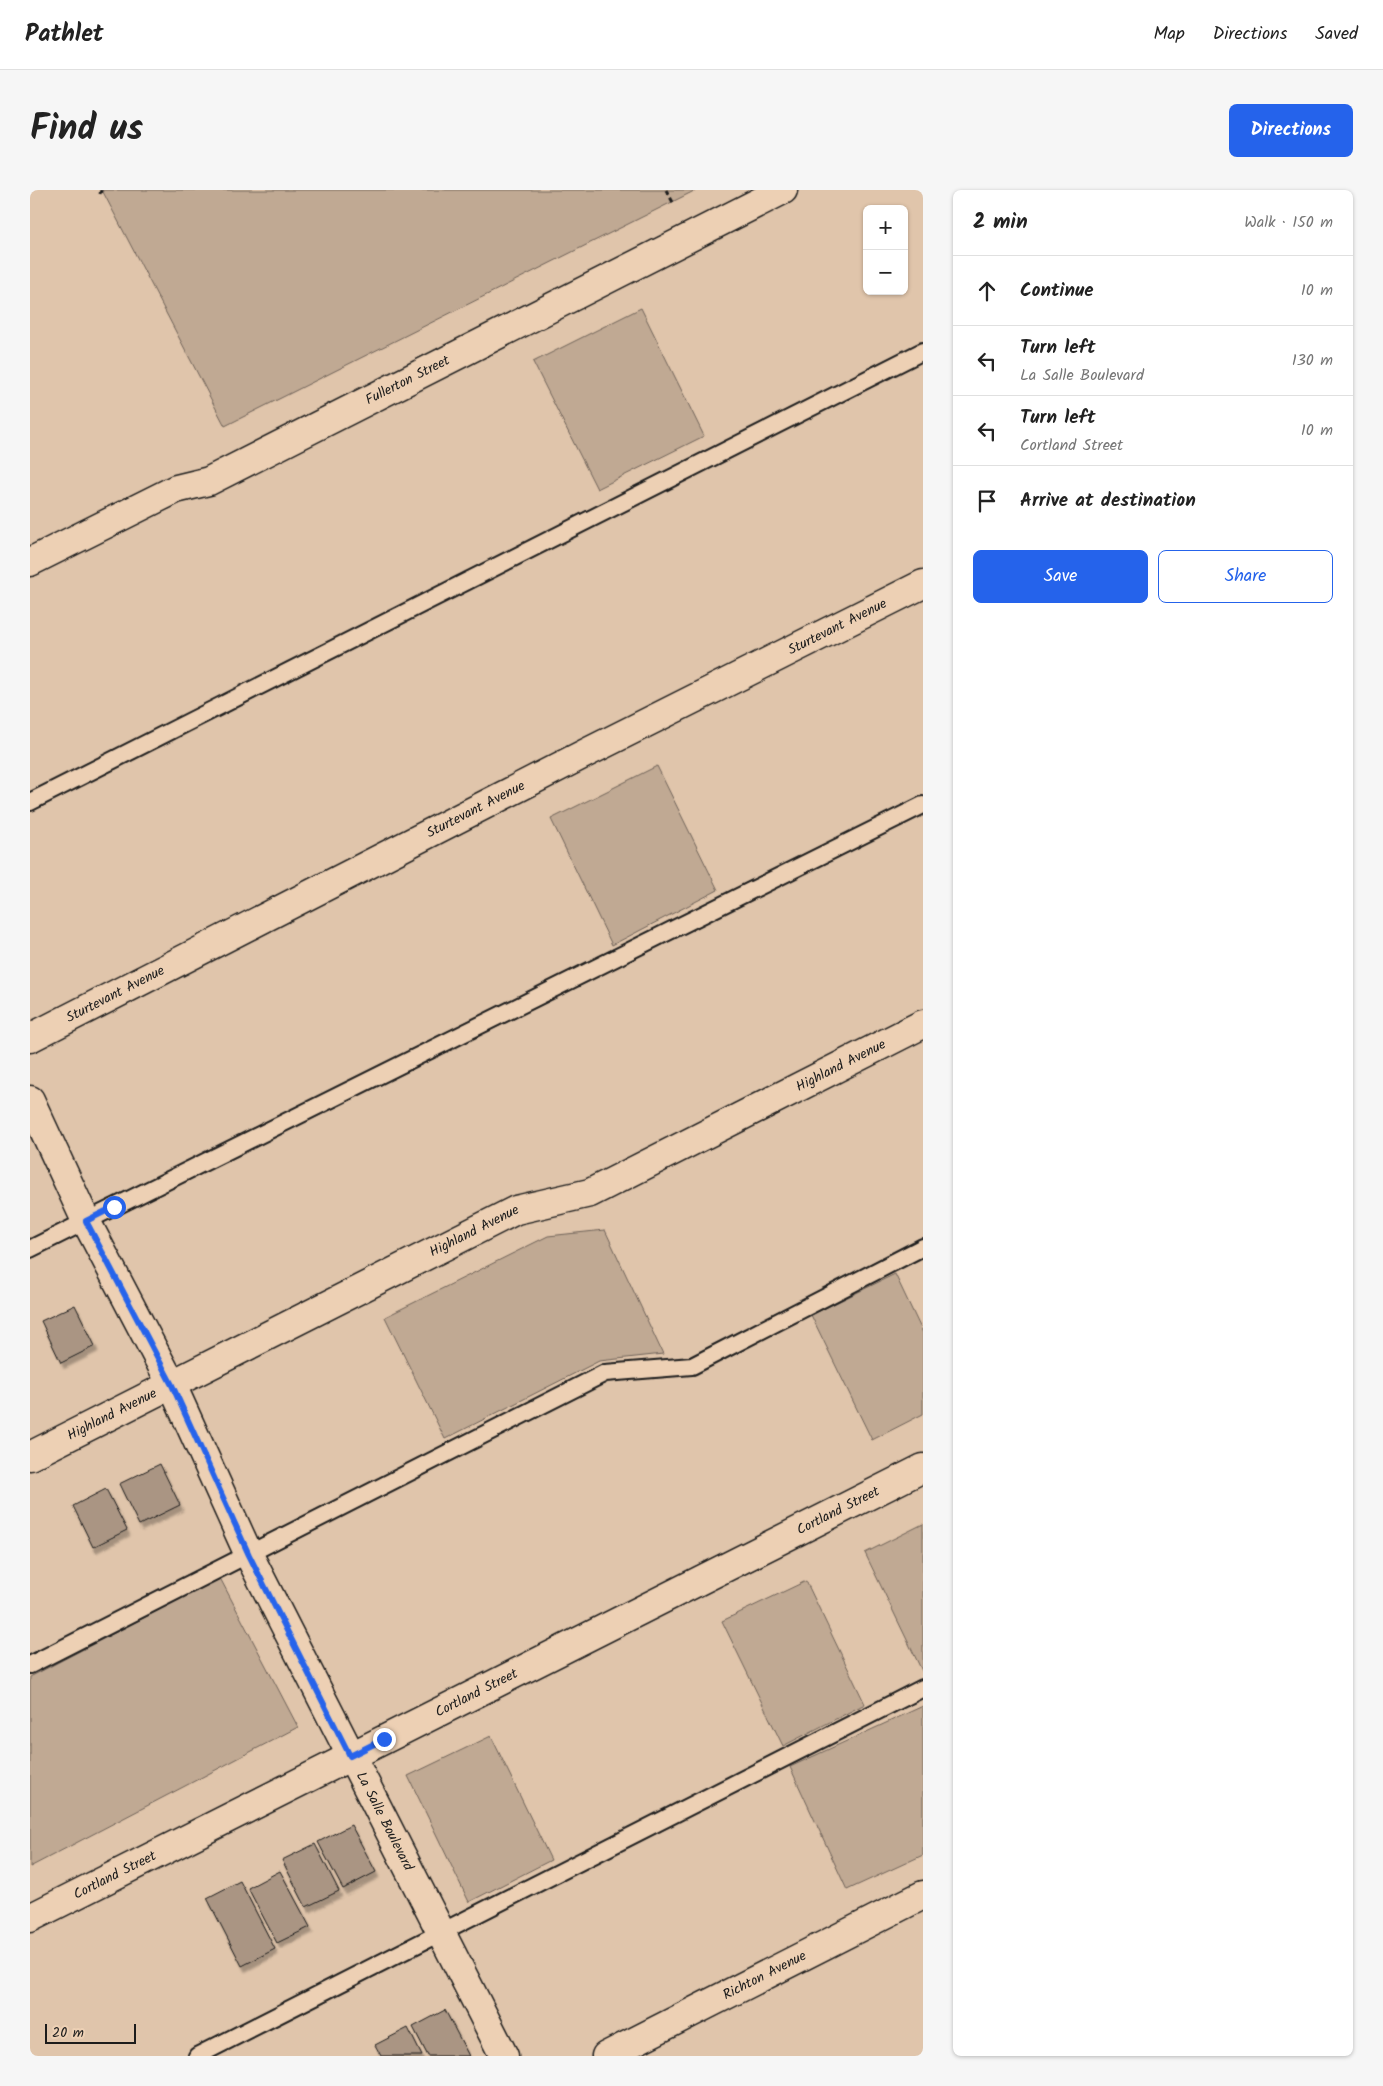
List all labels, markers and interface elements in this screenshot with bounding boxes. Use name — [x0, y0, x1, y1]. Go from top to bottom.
text: Pathlet — [25, 15, 104, 54]
text: Map — [1153, 20, 1185, 49]
text: Directions — [1213, 20, 1287, 49]
text: Saved — [1315, 20, 1358, 49]
text: Find us — [30, 102, 143, 158]
button: Directions — [1229, 104, 1353, 157]
map controls — [863, 205, 908, 295]
button: + — [863, 205, 908, 250]
text: 2 min — [973, 206, 1028, 239]
text: Walk · 150 m — [1244, 210, 1333, 235]
button: − — [863, 250, 908, 295]
text: Continue — [1020, 276, 1093, 306]
icon: ahead — [973, 277, 1001, 305]
text: 10 m — [1301, 278, 1333, 303]
text: Turn left — [1020, 333, 1095, 363]
icon: left — [973, 347, 1001, 375]
text: 130 m — [1292, 348, 1333, 373]
street label: Fullerton Street — [362, 349, 454, 411]
text: La Salle Boulevard — [1020, 363, 1144, 388]
text: Turn left — [1020, 403, 1095, 433]
icon: left — [973, 417, 1001, 445]
text: 10 m — [1301, 418, 1333, 443]
text: Cortland Street — [1020, 433, 1123, 458]
text: Arrive at destination — [1020, 486, 1196, 516]
icon: arrive — [973, 487, 1001, 515]
button: Save — [973, 550, 1148, 603]
button: Share — [1158, 550, 1333, 603]
street label: Sturtevant Avenue — [784, 593, 891, 661]
street label: Sturtevant Avenue — [423, 775, 530, 844]
street label: Sturtevant Avenue — [62, 959, 169, 1029]
street label: Highland Avenue — [792, 1033, 890, 1098]
route start — [103, 1196, 126, 1219]
street label: Highland Avenue — [426, 1199, 524, 1263]
street label: Highland Avenue — [63, 1382, 162, 1446]
street label: Cortland Street — [793, 1480, 884, 1541]
street label: Cortland Street — [431, 1663, 522, 1723]
route end — [373, 1728, 396, 1751]
street label: La Salle Boulevard — [350, 1768, 419, 1876]
street label: Cortland Street — [69, 1845, 161, 1905]
street label: Richton Avenue — [719, 1945, 811, 2006]
scale bar — [45, 2021, 136, 2044]
text: 20 m — [52, 2022, 84, 2044]

